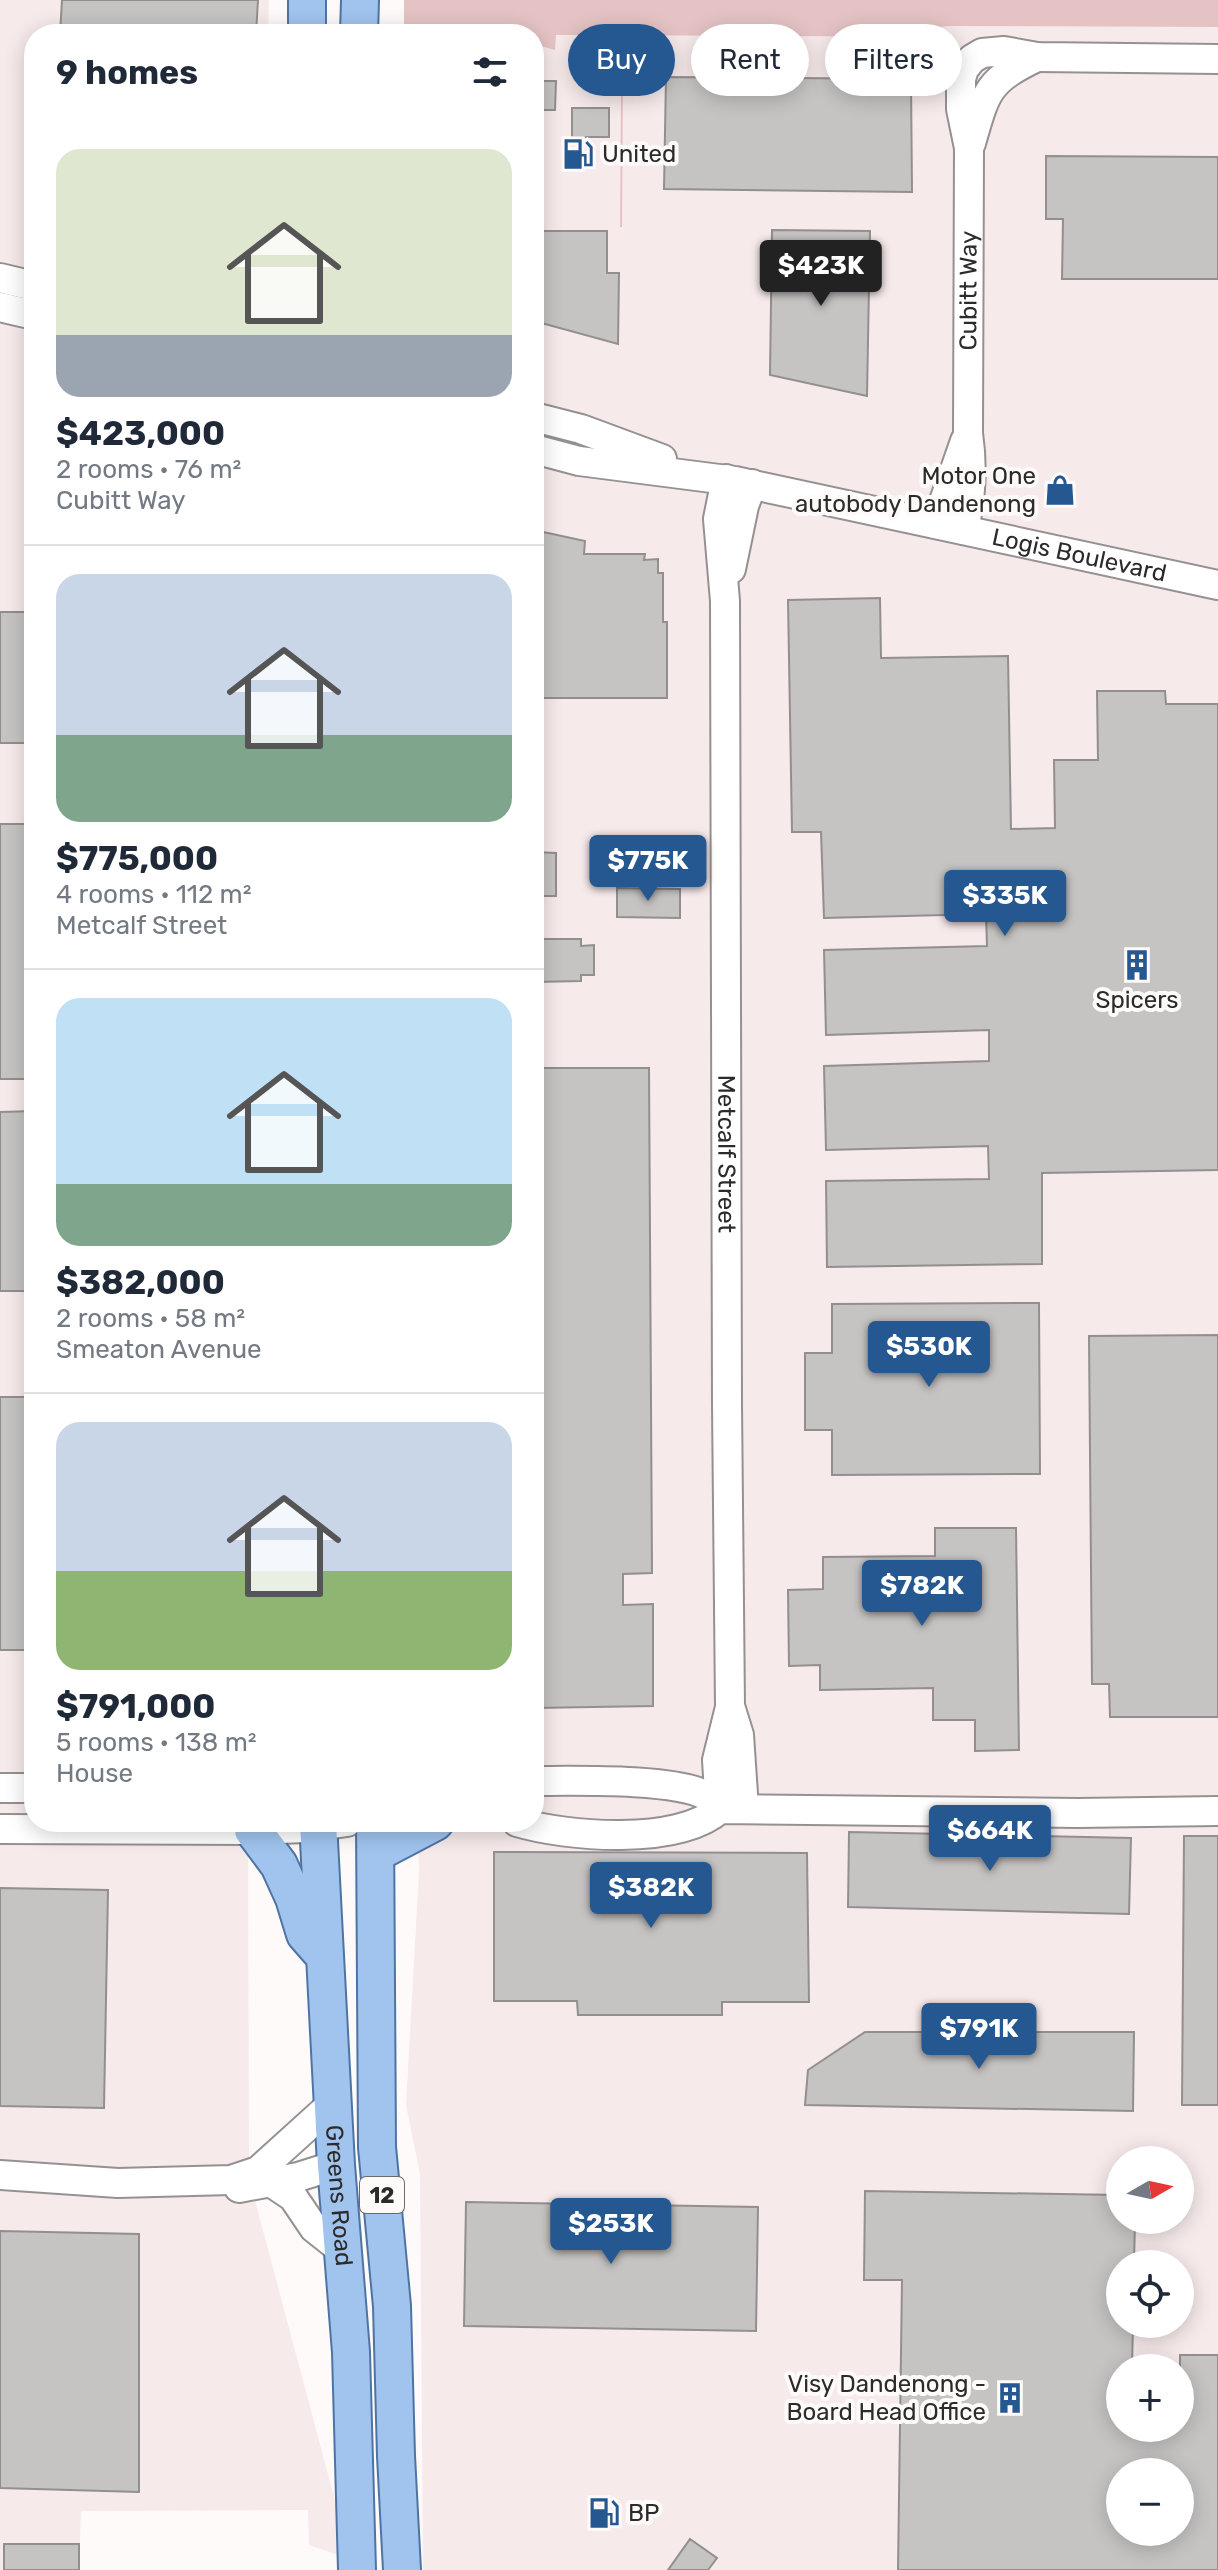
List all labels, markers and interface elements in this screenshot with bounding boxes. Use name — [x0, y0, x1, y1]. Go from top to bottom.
chip: Buy — [568, 24, 675, 96]
chip: Rent — [691, 24, 809, 96]
chip: Filters — [825, 24, 962, 96]
icon: filters — [468, 50, 512, 94]
text: 9 homes — [56, 52, 198, 93]
fuel station icon: United — [561, 137, 595, 171]
place label: United — [602, 140, 676, 168]
icon: home — [212, 201, 356, 345]
street label: Cubitt Way — [954, 231, 983, 351]
pin: $423K — [765, 240, 877, 308]
text: $423K — [778, 250, 864, 281]
text: $423,000 — [56, 413, 225, 454]
text: 2 rooms · 76 m² — [56, 454, 241, 485]
place label: Motor One autobody Dandenong — [795, 462, 1036, 518]
shop icon: Motor One autobody Dandenong — [1043, 473, 1077, 507]
text: Cubitt Way — [56, 485, 186, 516]
street label: Logis Boulevard — [989, 523, 1169, 588]
icon: home — [212, 626, 356, 770]
pin: $775K — [592, 835, 704, 903]
text: $775,000 — [56, 838, 218, 879]
text: $775K — [607, 845, 689, 876]
pin: $335K — [949, 870, 1061, 938]
text: 4 rooms · 112 m² — [56, 879, 252, 910]
text: $335K — [962, 880, 1048, 911]
text: Metcalf Street — [56, 910, 227, 941]
building icon: Spicers — [1120, 948, 1154, 982]
place label: Spicers — [1095, 986, 1179, 1014]
icon: home — [212, 1050, 356, 1194]
street label: Metcalf Street — [712, 1075, 741, 1233]
text: $382,000 — [56, 1262, 225, 1303]
text: 2 rooms · 58 m² — [56, 1303, 245, 1334]
pin: $530K — [873, 1321, 985, 1389]
text: $530K — [886, 1331, 972, 1362]
text: Smeaton Avenue — [56, 1334, 262, 1365]
icon: home — [212, 1474, 356, 1618]
pin: $782K — [866, 1560, 978, 1628]
text: $782K — [880, 1570, 964, 1601]
text: $791,000 — [56, 1686, 215, 1727]
text: 5 rooms · 138 m² — [56, 1727, 257, 1758]
text: House — [56, 1758, 133, 1789]
pin: $664K — [934, 1805, 1046, 1873]
text: $664K — [947, 1815, 1033, 1846]
pin: $382K — [595, 1862, 707, 1930]
text: $382K — [608, 1872, 694, 1903]
pin: $791K — [923, 2003, 1035, 2071]
text: $791K — [939, 2013, 1019, 2044]
street label: Greens Road — [320, 2124, 358, 2267]
north arrow — [1106, 2146, 1194, 2234]
map controls — [1106, 2146, 1194, 2546]
road number: 12 — [360, 2177, 404, 2213]
pin: $253K — [555, 2198, 667, 2266]
text: $253K — [568, 2208, 654, 2239]
button: locate — [1106, 2250, 1194, 2338]
button: + — [1106, 2354, 1194, 2442]
place label: Visy Dandenong - Board Head Office — [786, 2370, 986, 2426]
building icon: Visy Dandenong - Board Head Office — [993, 2381, 1027, 2415]
button: − — [1106, 2458, 1194, 2546]
fuel station icon: BP — [587, 2496, 621, 2530]
place label: BP — [628, 2499, 659, 2527]

